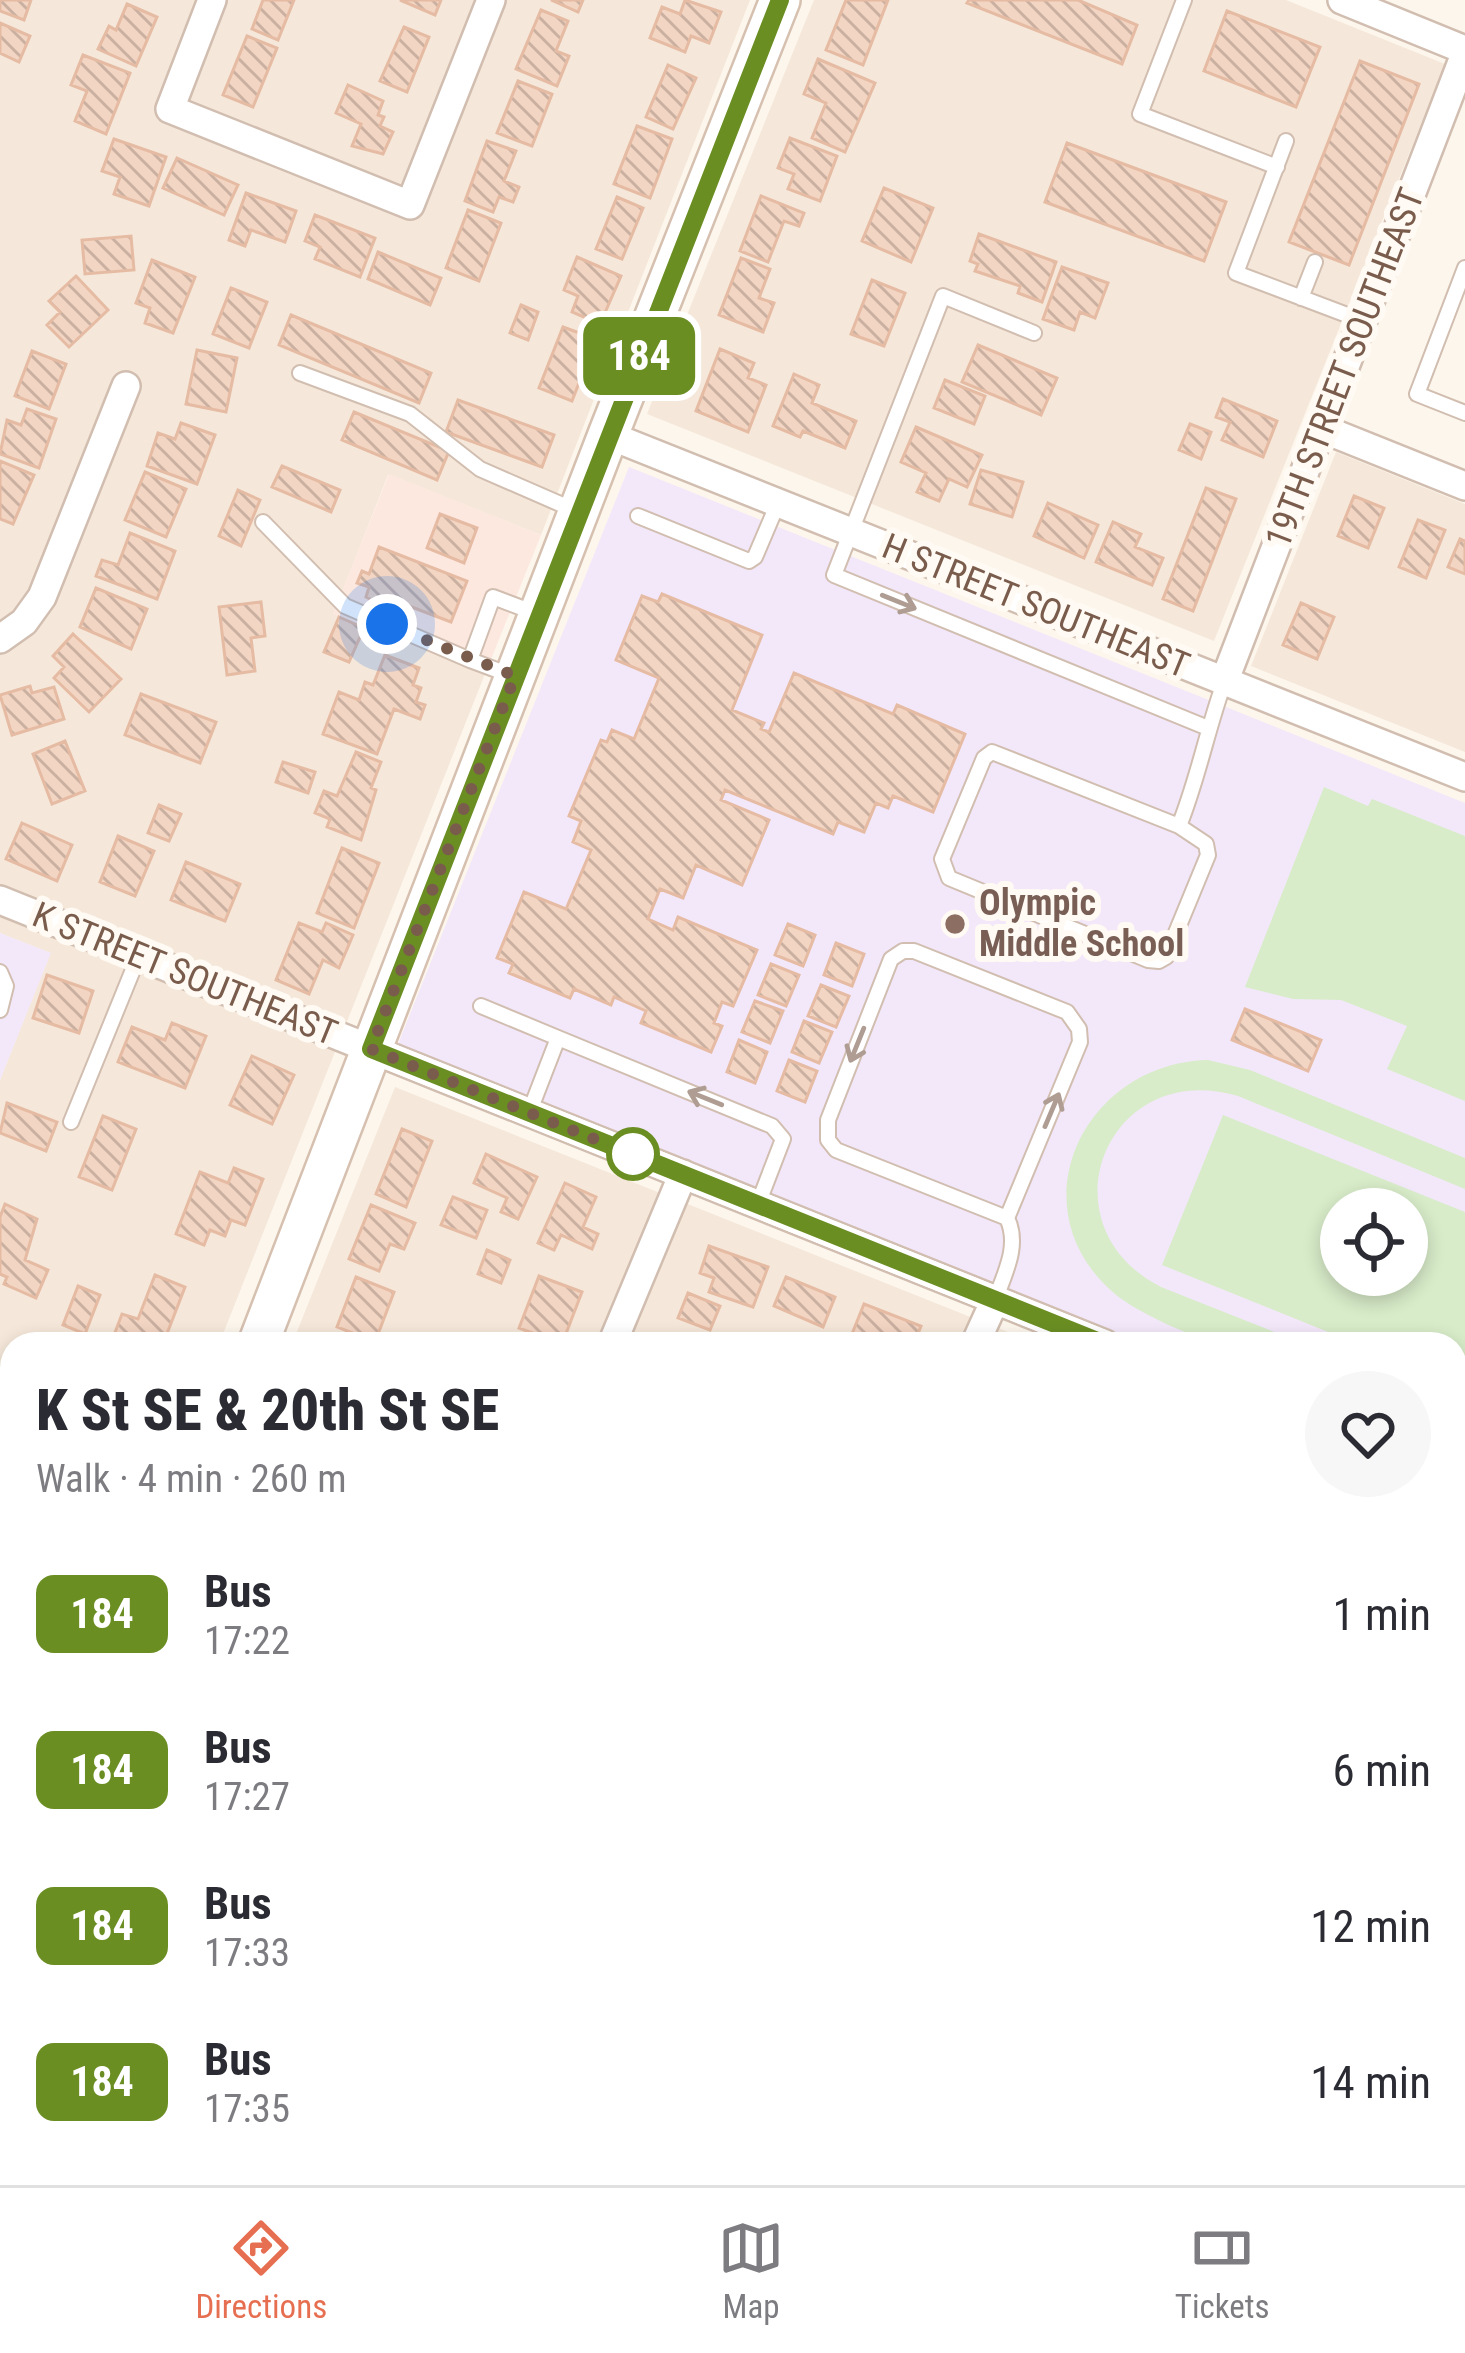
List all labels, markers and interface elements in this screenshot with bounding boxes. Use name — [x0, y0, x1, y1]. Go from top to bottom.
street label: 19TH STREET SOUTHEAST — [1257, 182, 1433, 554]
line badge: 184 — [570, 317, 708, 395]
text: 184 — [607, 331, 671, 380]
street label: H STREET SOUTHEAST — [876, 525, 1196, 687]
one-way arrow — [879, 593, 916, 614]
your location — [357, 594, 417, 654]
place label: Olympic Middle School — [979, 882, 1184, 965]
street label: K STREET SOUTHEAST — [27, 894, 343, 1054]
marker: Olympic Middle School — [942, 911, 968, 937]
one-way arrow — [845, 1025, 867, 1062]
one-way arrow — [688, 1086, 725, 1107]
one-way arrow — [1043, 1092, 1064, 1129]
unlabelled marker — [608, 1129, 658, 1179]
map controls — [1320, 1188, 1428, 1296]
button: locate — [1320, 1188, 1428, 1296]
button: heart — [1305, 1371, 1431, 1497]
text: K St SE & 20th St SE — [36, 1377, 499, 1444]
text: Walk · 4 min · 260 m — [36, 1456, 347, 1502]
text: Bus — [204, 1565, 272, 1618]
text: 1 min — [1332, 1588, 1431, 1641]
text: 184 — [70, 1589, 134, 1638]
text: 17:22 — [204, 1618, 290, 1664]
text: Bus — [204, 1721, 272, 1774]
text: 6 min — [1332, 1744, 1431, 1797]
text: 184 — [70, 1745, 134, 1794]
text: 17:27 — [204, 1774, 290, 1820]
text: Bus — [204, 1877, 272, 1930]
text: 12 min — [1310, 1900, 1431, 1953]
text: 184 — [70, 1901, 134, 1950]
text: 17:33 — [204, 1930, 290, 1976]
text: Bus — [204, 2033, 272, 2086]
text: 14 min — [1310, 2056, 1431, 2109]
text: 184 — [70, 2057, 134, 2106]
text: 17:35 — [204, 2086, 290, 2132]
tab: Directions — [195, 2215, 327, 2326]
tab: Map — [718, 2215, 784, 2326]
tab: Tickets — [1175, 2215, 1270, 2326]

